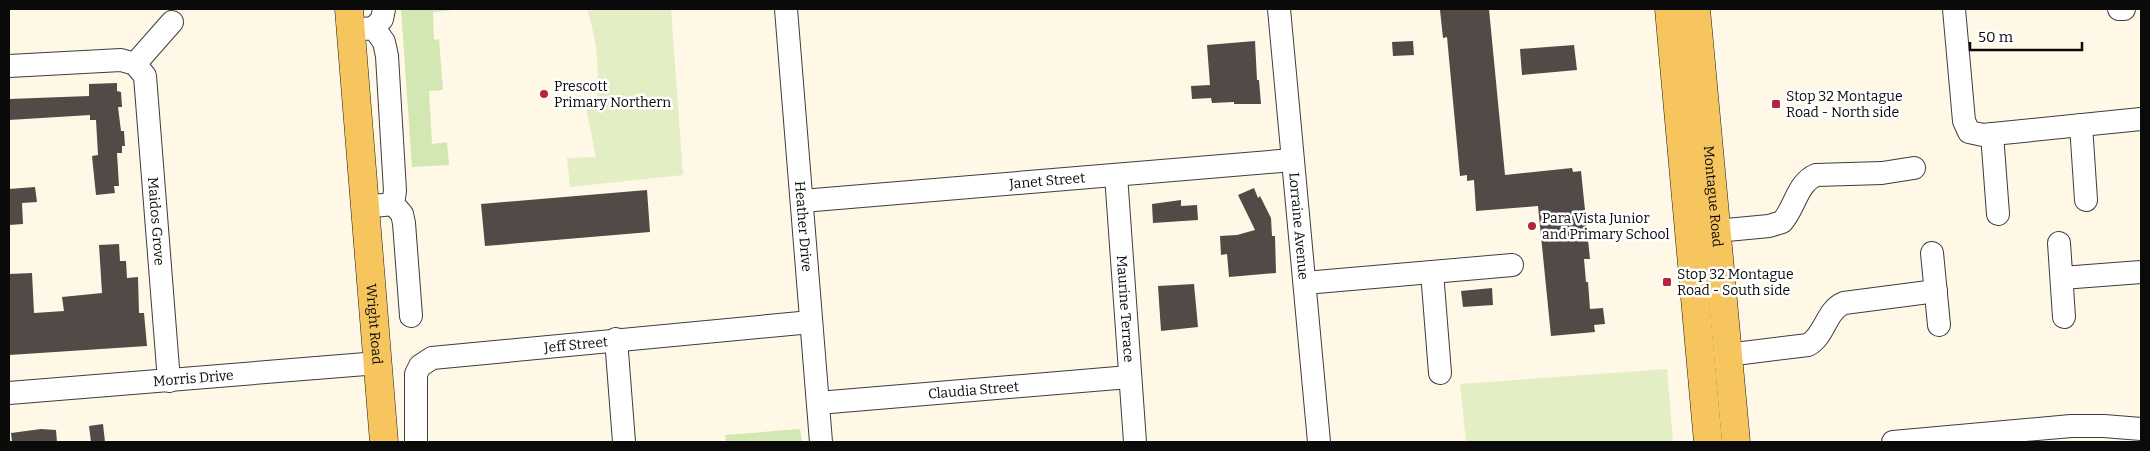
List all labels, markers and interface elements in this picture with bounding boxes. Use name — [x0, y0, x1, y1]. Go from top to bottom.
scale bar — [1970, 20, 2082, 52]
text: 50 m — [1978, 28, 2014, 46]
place label: Prescott Primary Northern — [554, 78, 671, 111]
marker: Prescott Primary Northern — [538, 88, 550, 100]
place label: Stop 32 Montague Road - North side — [1786, 88, 1903, 121]
marker: Stop 32 Montague Road - North side — [1770, 98, 1782, 110]
street label: Montague Road — [1700, 145, 1726, 248]
street label: Janet Street — [1008, 169, 1086, 193]
street label: Lorraine Avenue — [1285, 172, 1312, 281]
street label: Maidos Grove — [144, 176, 168, 266]
street label: Heather Drive — [791, 180, 815, 272]
place label: Para Vista Junior and Primary School — [1542, 210, 1670, 243]
marker: Para Vista Junior and Primary School — [1526, 220, 1538, 232]
street label: Maurine Terrace — [1113, 255, 1137, 363]
place label: Stop 32 Montague Road - South side — [1677, 266, 1794, 299]
marker: Stop 32 Montague Road - South side — [1661, 276, 1673, 288]
street label: Wright Road — [362, 283, 386, 365]
street label: Jeff Street — [542, 333, 609, 356]
street label: Morris Drive — [153, 367, 234, 390]
street label: Claudia Street — [927, 378, 1020, 403]

